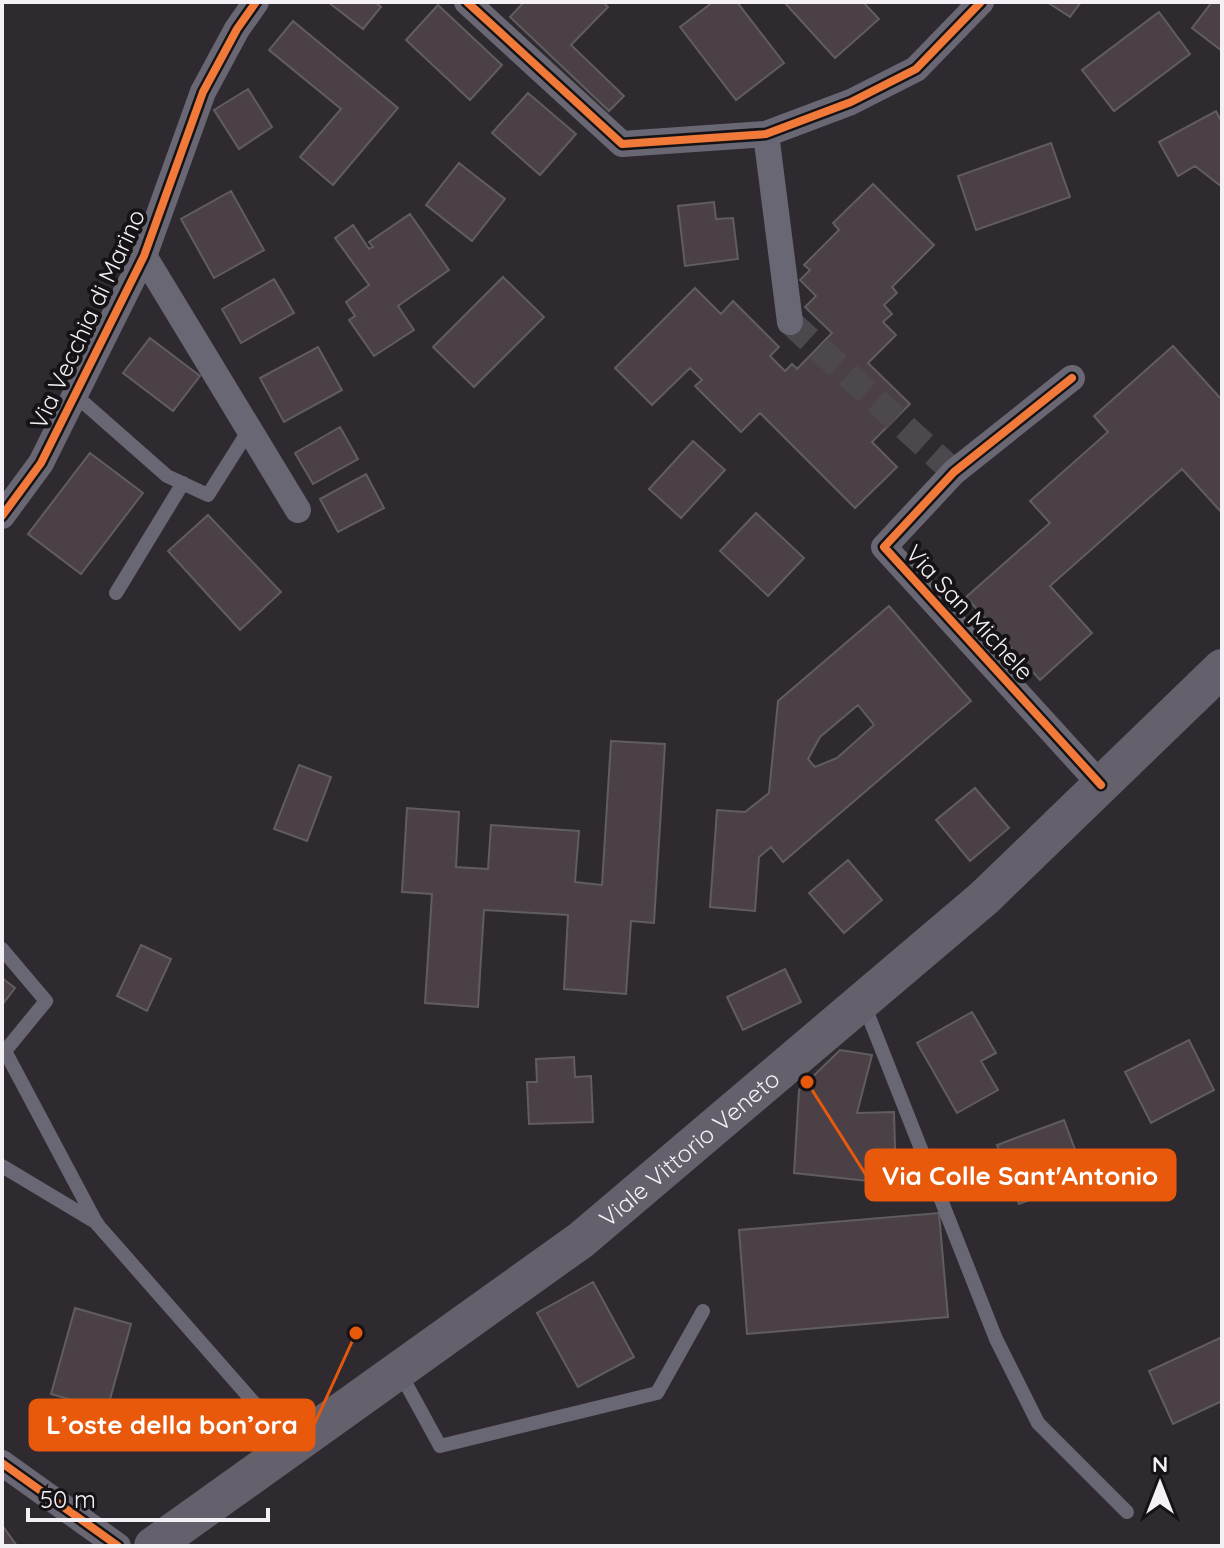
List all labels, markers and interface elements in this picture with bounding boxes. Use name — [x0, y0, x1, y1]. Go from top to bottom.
street label: Via Vecchia di Marino — [23, 204, 151, 434]
street label: Via San Michele — [900, 538, 1040, 686]
street label: Viale Vittorio Veneto — [593, 1063, 786, 1233]
callout: Via Colle Sant'Antonio — [866, 1150, 1175, 1200]
text: Via Colle Sant'Antonio — [882, 1159, 1158, 1192]
callout: L’oste della bon’ora — [30, 1400, 314, 1450]
text: L’oste della bon’ora — [46, 1408, 298, 1441]
north arrow — [1120, 1444, 1200, 1524]
text: N — [1152, 1450, 1168, 1478]
scale bar — [28, 1472, 268, 1522]
text: 50 m — [40, 1484, 96, 1514]

